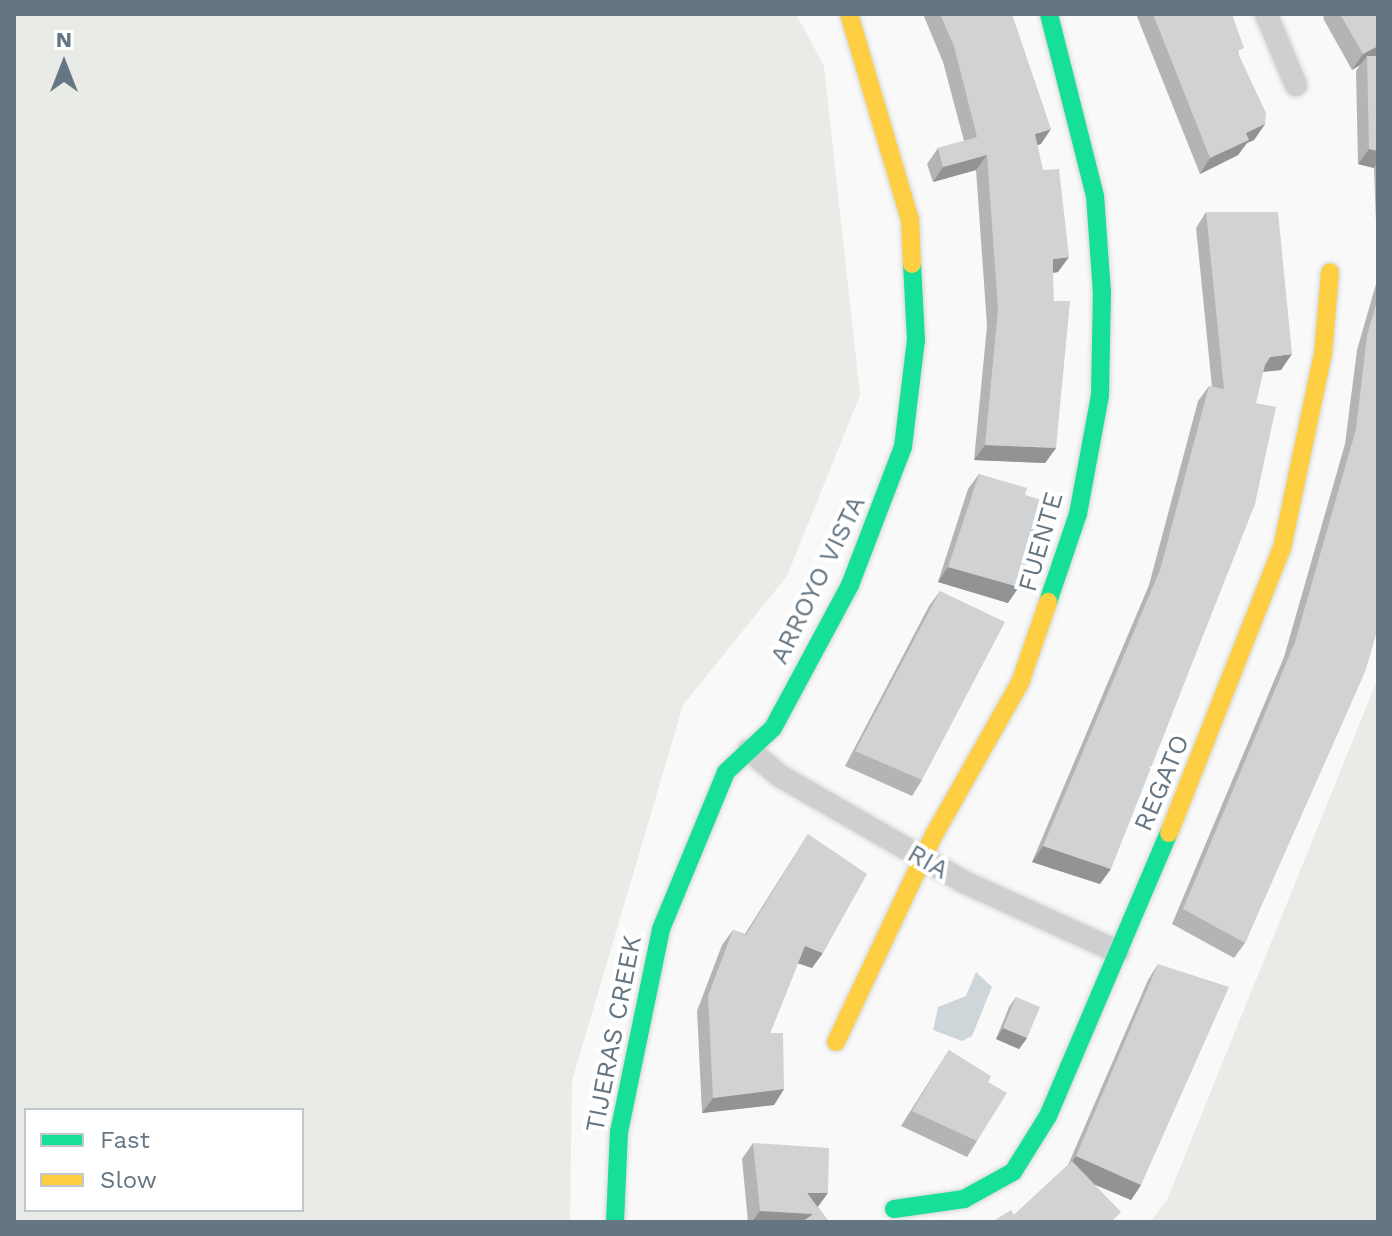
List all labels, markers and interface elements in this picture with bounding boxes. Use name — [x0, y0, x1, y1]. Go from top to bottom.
north arrow — [24, 24, 104, 104]
text: N — [56, 27, 72, 52]
street label: FUENTE — [1012, 489, 1070, 595]
street label: ARROYO VISTA — [764, 490, 872, 670]
street label: REGATO — [1128, 730, 1196, 836]
street label: RIA — [902, 838, 954, 886]
street label: TIJERAS CREEK — [580, 933, 648, 1135]
legend — [24, 1108, 304, 1212]
text: Fast — [100, 1126, 150, 1154]
text: Slow — [100, 1166, 157, 1194]

